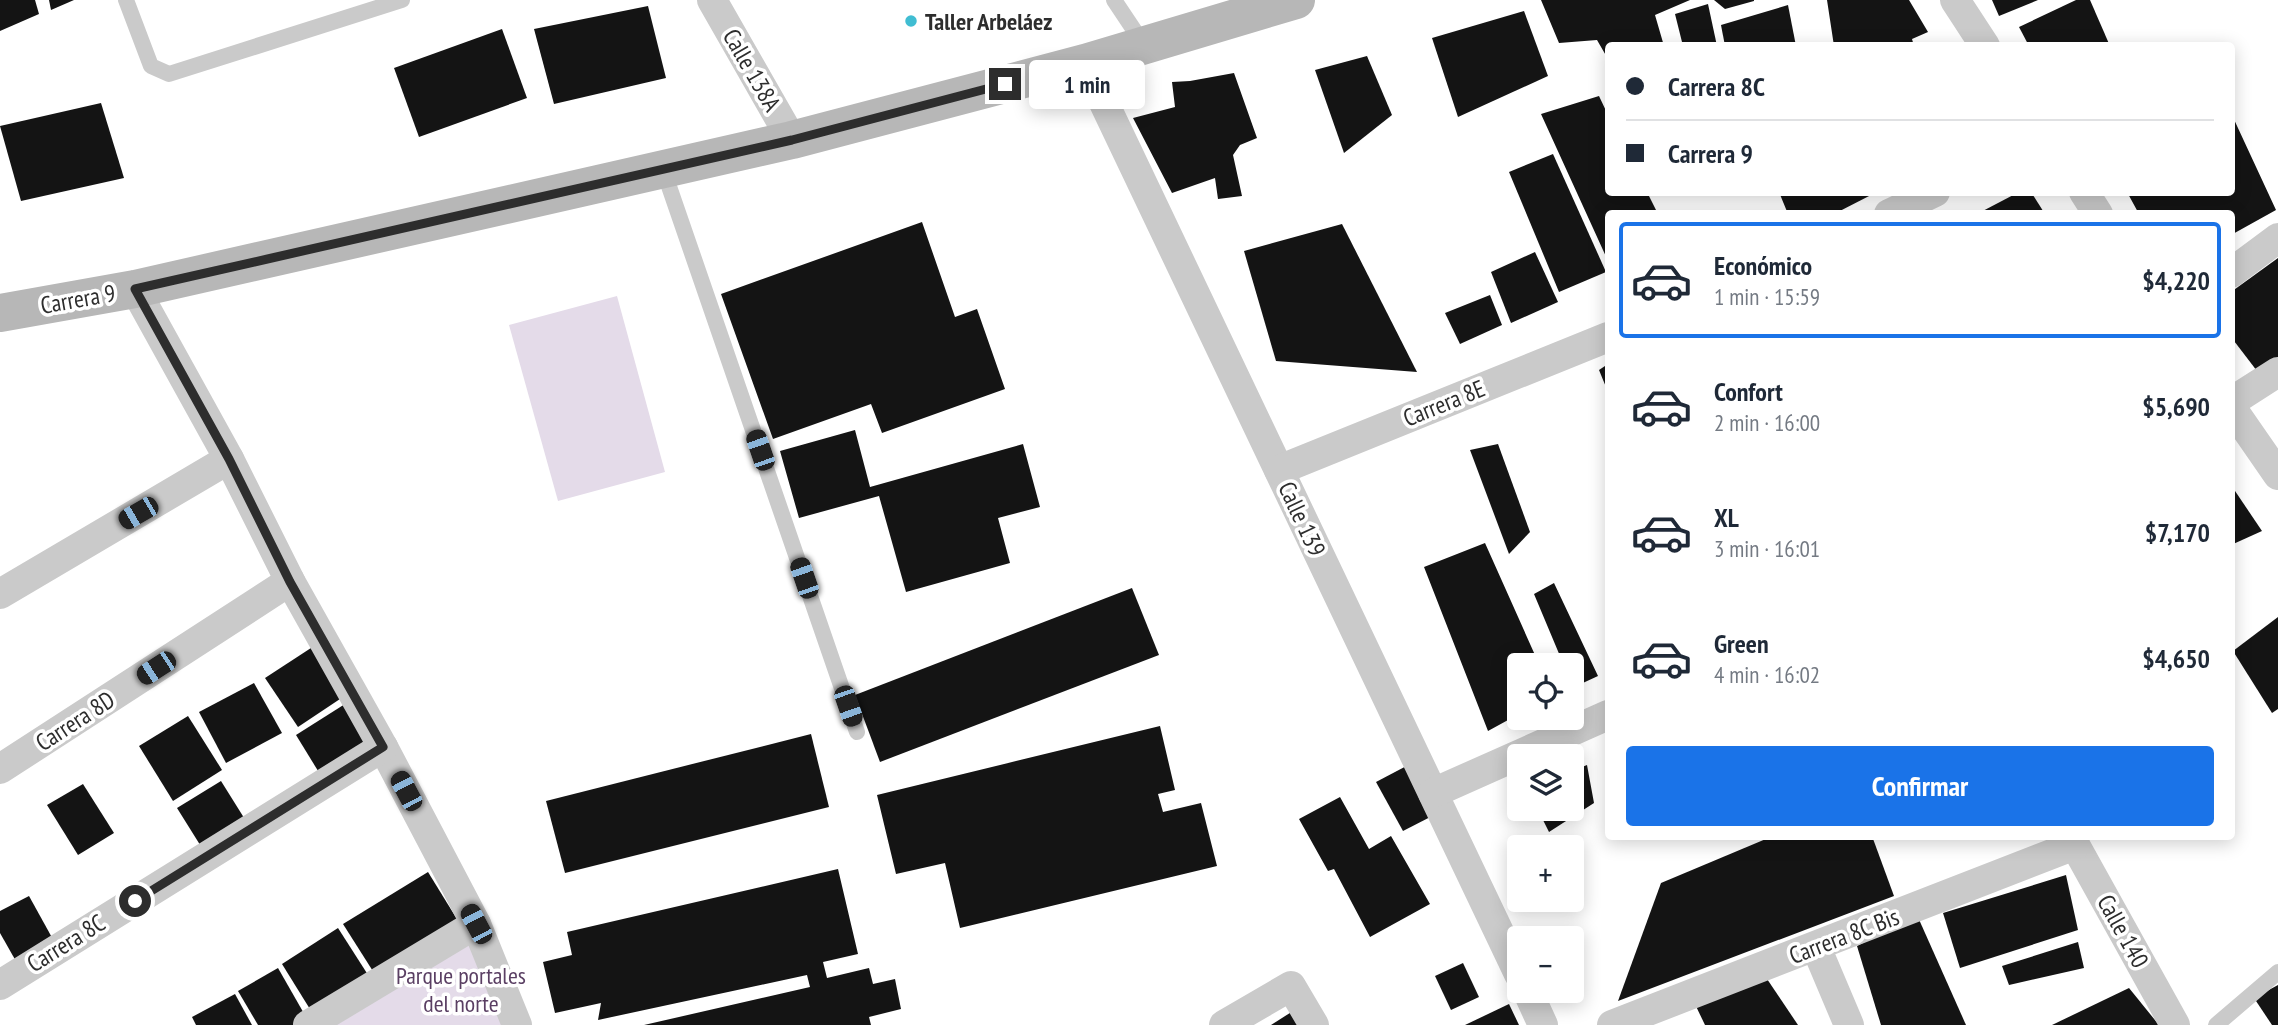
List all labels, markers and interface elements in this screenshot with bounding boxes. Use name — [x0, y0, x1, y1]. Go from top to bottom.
place label: Taller Arbeláez — [925, 6, 1052, 37]
marker: Taller Arbeláez — [903, 13, 919, 29]
street label: Calle 138A — [716, 23, 788, 117]
callout: 1 min — [1030, 60, 1145, 108]
route end — [989, 68, 1021, 100]
text: 1 min — [1064, 70, 1110, 99]
text: Carrera 8C — [1668, 70, 1765, 103]
text: Carrera 9 — [1668, 137, 1753, 170]
icon: car — [1630, 249, 1693, 312]
text: Económico — [1714, 249, 1812, 282]
text: $4,220 — [2142, 264, 2210, 297]
street label: Carrera 9 — [38, 277, 118, 321]
text: 1 min · 15:59 — [1714, 282, 1820, 311]
street label: Carrera 8E — [1398, 373, 1490, 433]
icon: car — [1630, 375, 1693, 438]
text: Confort — [1714, 375, 1783, 408]
text: $5,690 — [2142, 390, 2210, 423]
text: 2 min · 16:00 — [1714, 408, 1820, 437]
car — [744, 427, 777, 473]
street label: Calle 139 — [1271, 477, 1333, 561]
car — [115, 493, 162, 533]
icon: car — [1630, 501, 1693, 564]
text: XL — [1714, 501, 1739, 534]
text: $7,170 — [2145, 516, 2210, 549]
text: 3 min · 16:01 — [1714, 534, 1820, 563]
car — [788, 555, 821, 601]
icon: car — [1630, 627, 1693, 690]
text: Green — [1714, 627, 1769, 660]
text: $4,650 — [2142, 642, 2210, 675]
car — [133, 648, 180, 688]
map controls — [1507, 653, 1584, 1003]
button: locate — [1507, 653, 1584, 730]
text: 4 min · 16:02 — [1714, 660, 1820, 689]
car — [832, 683, 865, 729]
street label: Carrera 8D — [30, 684, 120, 758]
button: layers — [1507, 744, 1584, 821]
button: Confirmar — [1626, 746, 2214, 826]
car — [387, 768, 426, 814]
button: + — [1507, 835, 1584, 912]
route start — [119, 885, 151, 917]
street label: Calle 140 — [2090, 889, 2156, 973]
car — [457, 901, 496, 947]
street label: Carrera 8C Bis — [1785, 901, 1903, 971]
street label: Carrera 8C — [21, 907, 111, 979]
button: − — [1507, 926, 1584, 1003]
park label: Parque portales del norte — [396, 960, 526, 1019]

